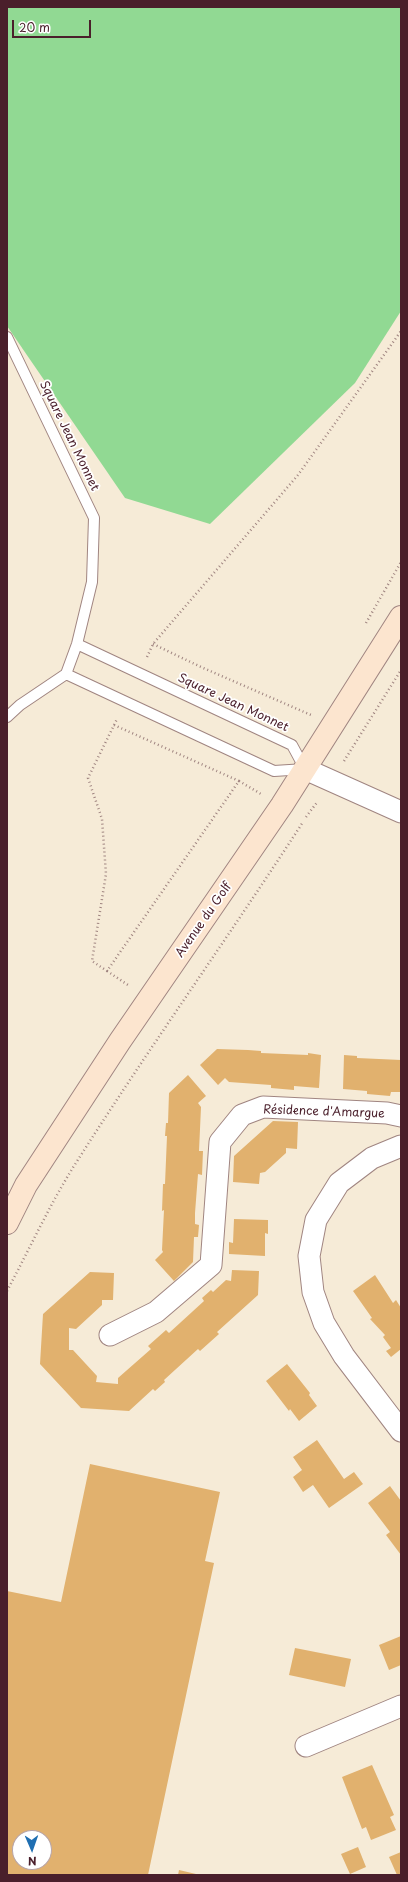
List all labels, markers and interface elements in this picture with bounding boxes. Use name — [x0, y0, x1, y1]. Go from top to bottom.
scale bar — [14, 12, 93, 38]
text: 20 m — [19, 18, 50, 36]
street label: Square Jean Monnet — [36, 379, 102, 493]
street label: Square Jean Monnet — [175, 671, 291, 735]
street label: Avenue du Golf — [173, 880, 235, 960]
street label: Résidence d'Amargue — [263, 1103, 385, 1121]
north arrow — [12, 1830, 52, 1870]
text: N — [28, 1853, 37, 1870]

